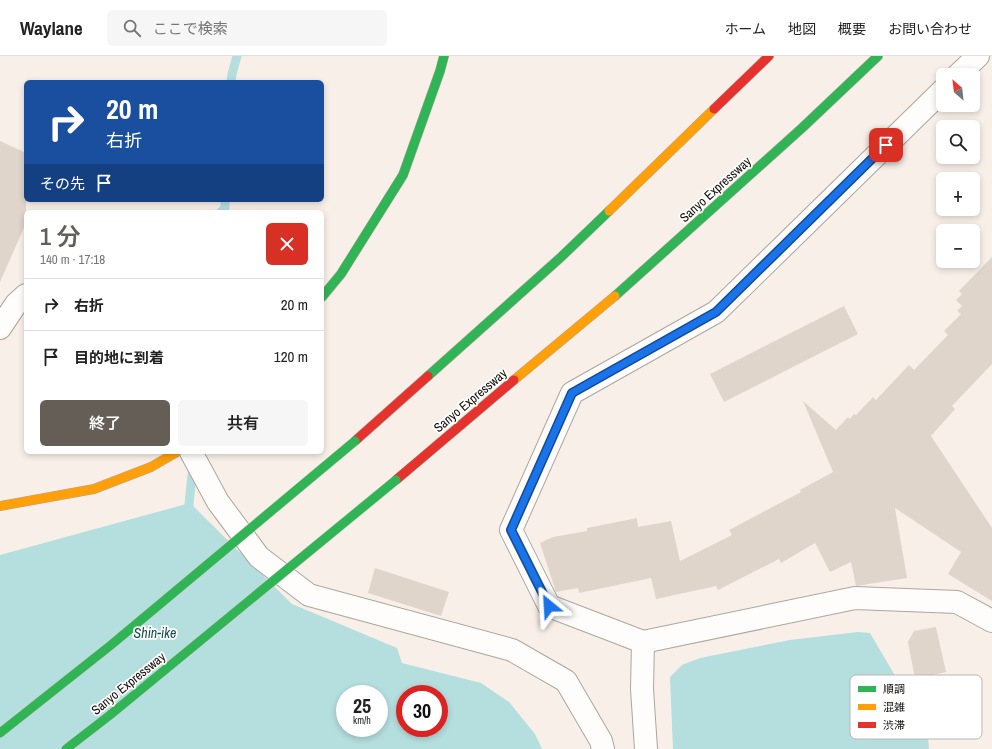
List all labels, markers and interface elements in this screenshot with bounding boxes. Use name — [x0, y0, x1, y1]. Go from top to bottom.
search box — [107, 10, 387, 46]
text: Waylane — [20, 15, 83, 41]
icon: search — [121, 17, 143, 39]
text: ここで検索 — [153, 18, 228, 39]
text: ホーム — [724, 20, 766, 38]
text: 地図 — [788, 20, 816, 38]
text: 概要 — [838, 20, 866, 38]
text: お問い合わせ — [888, 20, 972, 38]
north arrow — [936, 68, 980, 112]
map controls — [936, 68, 980, 268]
text: 20 m — [106, 90, 158, 128]
icon: right — [40, 96, 92, 148]
button: search — [936, 120, 980, 164]
text: 右折 — [106, 128, 142, 153]
pin — [869, 128, 903, 162]
icon: arrive — [875, 134, 897, 156]
street label: Sanyo Expressway — [676, 152, 755, 226]
icon: arrive — [93, 172, 115, 194]
button: + — [936, 172, 980, 216]
text: その先 — [40, 173, 85, 194]
text: 1 分 — [40, 220, 80, 252]
button: close — [266, 223, 308, 265]
button: − — [936, 224, 980, 268]
text: 140 m · 17:18 — [40, 251, 105, 268]
icon: right — [40, 294, 62, 316]
text: 20 m — [281, 294, 308, 315]
text: 右折 — [74, 295, 104, 316]
icon: arrive — [40, 346, 62, 368]
text: 120 m — [274, 346, 308, 367]
text: 目的地に到着 — [74, 347, 164, 368]
street label: Sanyo Expressway — [430, 364, 511, 436]
button: 終了 — [40, 400, 170, 446]
button: 共有 — [178, 400, 308, 446]
position arrow — [528, 585, 570, 627]
water label: Shin-ike — [134, 624, 176, 642]
street label: Sanyo Expressway — [88, 648, 169, 719]
legend — [850, 675, 982, 739]
text: 順調 — [883, 682, 905, 696]
speed limit sign: 30 — [396, 685, 448, 737]
text: 25 — [353, 692, 371, 719]
text: 混雑 — [883, 700, 905, 714]
text: km/h — [353, 714, 371, 727]
text: 渋滞 — [883, 718, 905, 732]

